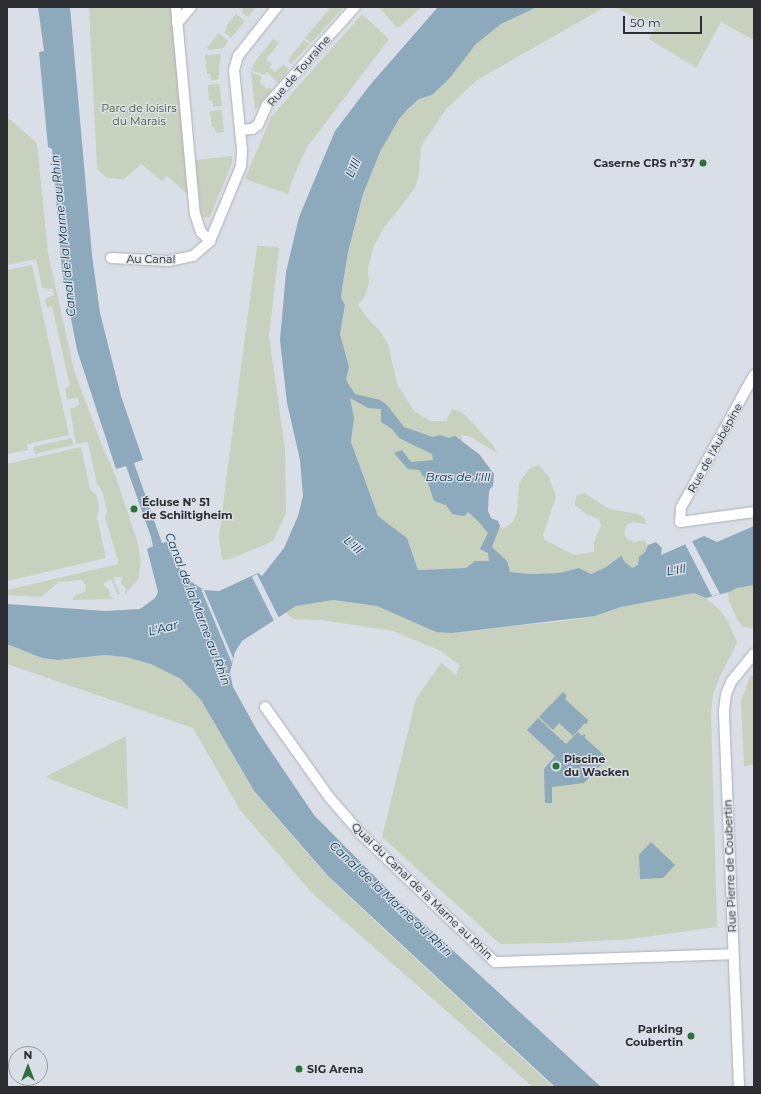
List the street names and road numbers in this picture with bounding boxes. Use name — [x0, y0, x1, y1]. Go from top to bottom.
street label: Rue de Touraine — [265, 33, 333, 109]
street label: Au Canal — [126, 252, 176, 266]
street label: Rue de l'Aubépine — [685, 401, 745, 495]
street label: Rue Pierre de Coubertin — [721, 799, 739, 933]
street label: Quai du Canal de la Marne au Rhin — [349, 820, 495, 962]

